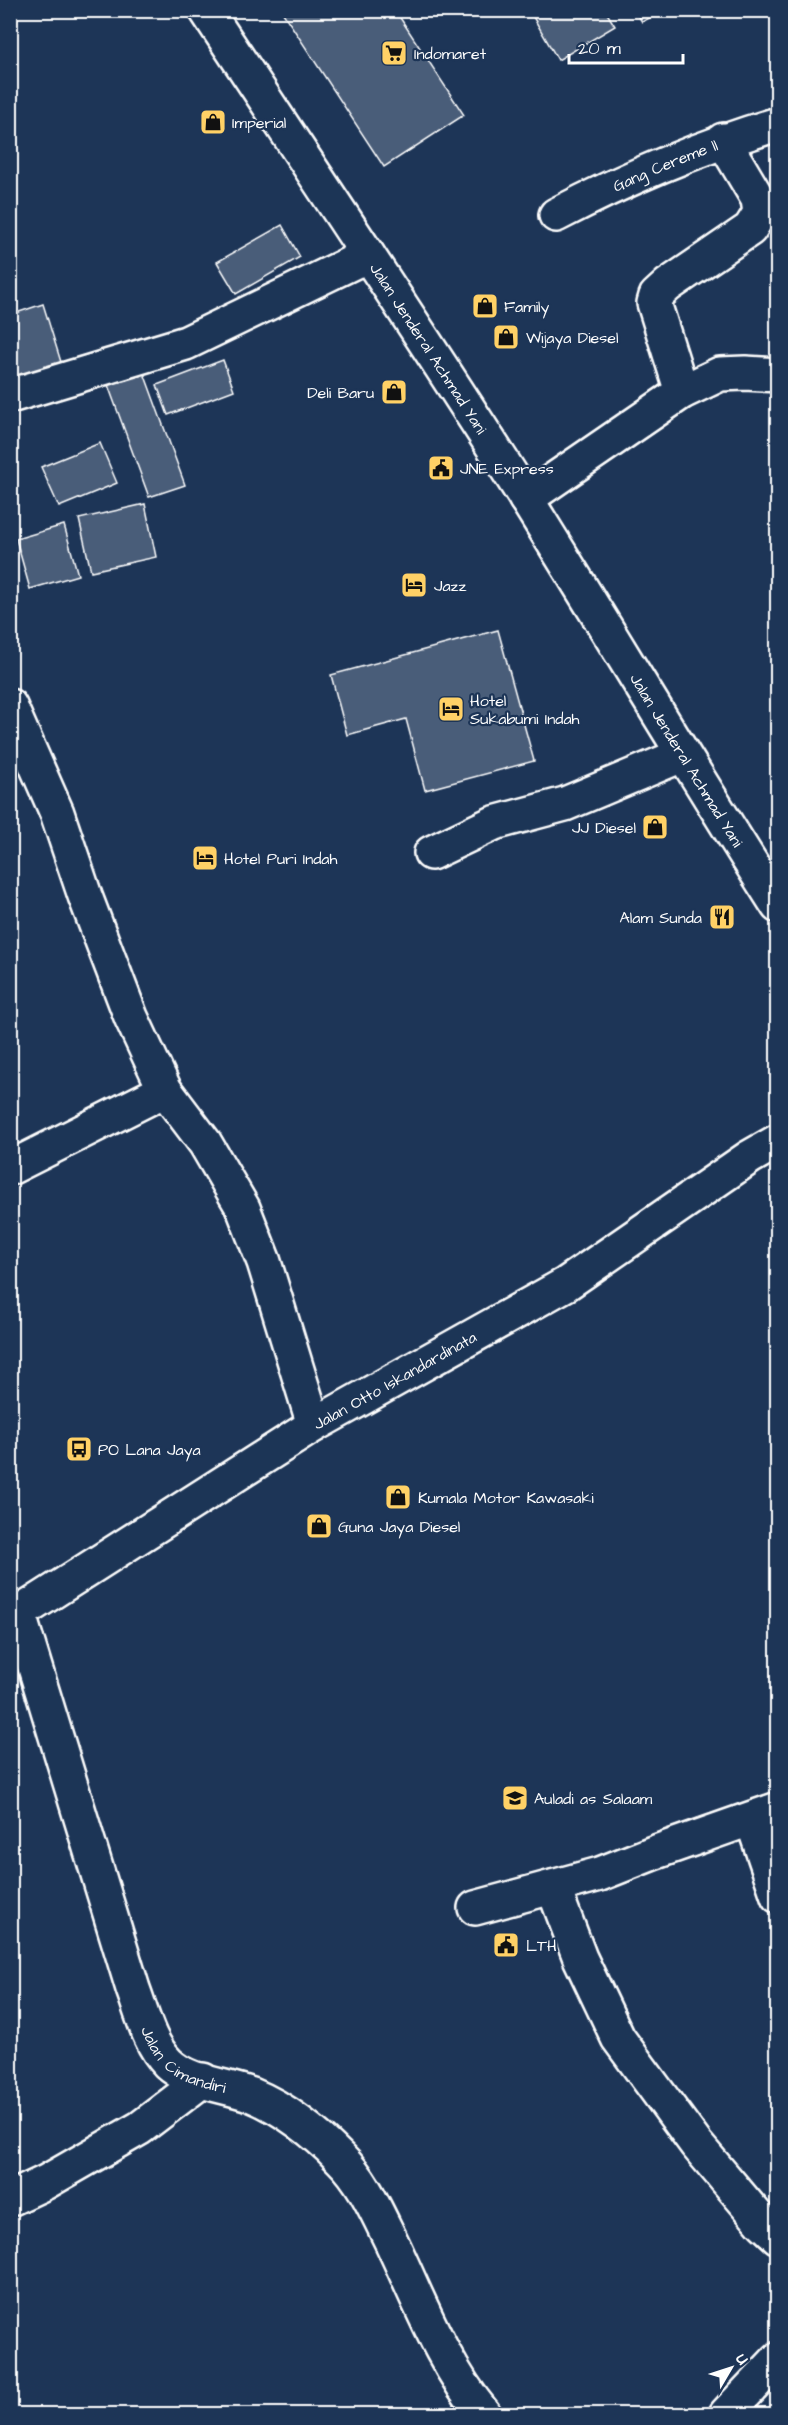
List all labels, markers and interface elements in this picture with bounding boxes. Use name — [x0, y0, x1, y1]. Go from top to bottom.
scale bar — [569, 27, 683, 65]
text: 20 m — [578, 36, 621, 61]
supermarket icon: Indomaret — [379, 38, 409, 68]
place label: Indomaret — [414, 43, 487, 65]
shop icon: Imperial — [198, 107, 228, 137]
place label: Imperial — [232, 112, 286, 134]
street label: Gang Cereme ll — [609, 135, 721, 198]
street label: Jalan Jenderal Achmad Yani — [364, 259, 492, 439]
shop icon: Family — [470, 291, 500, 321]
place label: Family — [504, 296, 550, 319]
shop icon: Wijaya Diesel — [491, 322, 521, 352]
place label: Wijaya Diesel — [526, 327, 618, 350]
shop icon: Deli Baru — [379, 377, 409, 407]
place label: Deli Baru — [307, 382, 374, 404]
public building icon: JNE Express — [426, 453, 456, 483]
place label: JNE Express — [460, 458, 554, 480]
hotel icon: Jazz — [399, 570, 429, 600]
place label: Jazz — [434, 575, 467, 597]
street label: Jalan Jenderal Achmad Yani — [624, 669, 748, 852]
place label: Hotel Sukabumi Indah — [470, 690, 580, 730]
hotel icon: Hotel Sukabumi Indah — [436, 694, 466, 724]
shop icon: JJ Diesel — [640, 812, 670, 842]
place label: JJ Diesel — [572, 817, 636, 839]
hotel icon: Hotel Puri Indah — [190, 843, 220, 873]
place label: Hotel Puri Indah — [224, 848, 337, 870]
restaurant icon: Alam Sunda — [707, 902, 737, 932]
place label: Alam Sunda — [619, 907, 702, 929]
street label: Jalan Otto Iskandardinata — [310, 1326, 481, 1435]
bus stop icon: PO Lana Jaya — [64, 1434, 94, 1464]
place label: PO Lana Jaya — [98, 1439, 201, 1462]
shop icon: Kumala Motor Kawasaki — [383, 1482, 413, 1512]
place label: Kumala Motor Kawasaki — [418, 1487, 594, 1509]
shop icon: Guna Jaya Diesel — [304, 1511, 334, 1541]
place label: Guna Jaya Diesel — [338, 1516, 460, 1539]
school or university icon: Auladi as Salaam — [500, 1783, 530, 1813]
place label: Auladi as Salaam — [534, 1788, 653, 1810]
public building icon: LTH — [491, 1930, 521, 1960]
place label: LTH — [526, 1935, 557, 1957]
street label: Jalan Cimandiri — [135, 2023, 229, 2099]
north arrow — [701, 2338, 761, 2398]
text: U — [731, 2349, 753, 2370]

